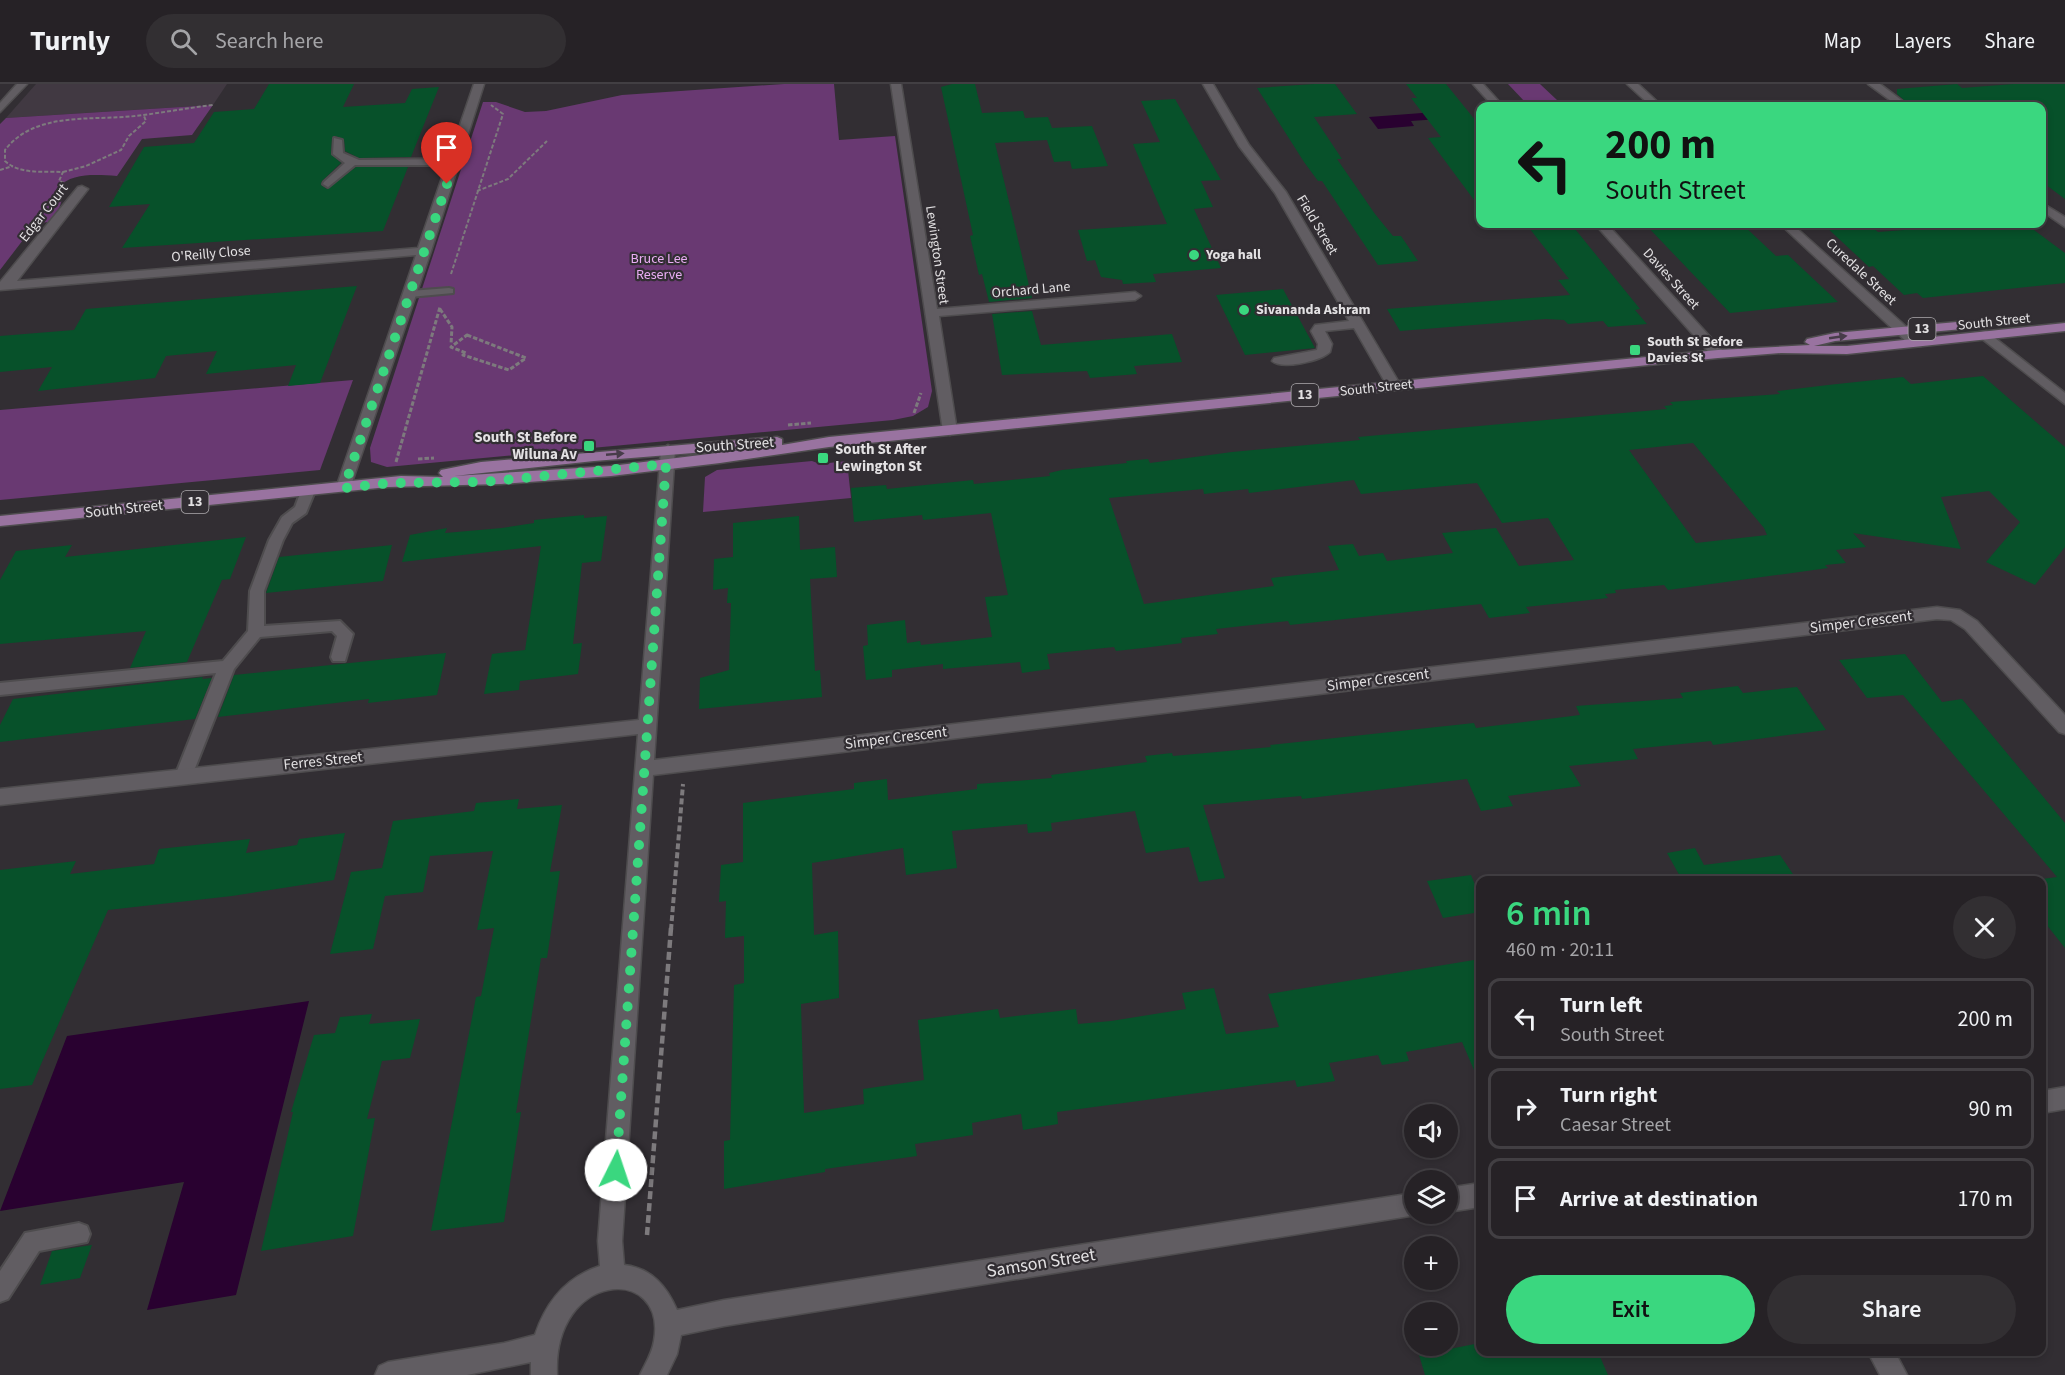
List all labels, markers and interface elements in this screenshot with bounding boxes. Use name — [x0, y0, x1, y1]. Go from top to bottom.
search box — [146, 14, 566, 68]
text: Turnly — [30, 21, 110, 61]
icon: search — [167, 25, 200, 58]
text: Search here — [215, 25, 324, 57]
text: Map — [1824, 26, 1861, 56]
text: Layers — [1894, 26, 1951, 56]
text: Share — [1984, 26, 2035, 56]
text: 200 m — [1605, 115, 1716, 175]
pin — [421, 122, 472, 184]
icon: left — [1506, 126, 1584, 204]
icon: arrive — [430, 131, 463, 164]
text: South Street — [1605, 171, 1746, 210]
street label: Edgar Court — [15, 179, 73, 246]
street label: Field Street — [1291, 191, 1343, 259]
street label: Lewington Street — [920, 204, 954, 306]
street label: Curedale Street — [1821, 234, 1901, 310]
street label: O'Reilly Close — [171, 241, 251, 267]
street label: Davies Street — [1638, 244, 1704, 314]
place label: Yoga hall — [1205, 245, 1261, 265]
marker: Yoga hall — [1187, 248, 1201, 262]
park label: Bruce Lee Reserve — [630, 249, 688, 285]
street label: Orchard Lane — [991, 277, 1071, 303]
place label: Sivananda Ashram — [1256, 300, 1371, 320]
marker: Sivananda Ashram — [1237, 303, 1251, 317]
street label: South Street — [1957, 308, 2032, 336]
road number: 13 — [1908, 318, 1936, 340]
place label: South St Before Davies St — [1647, 332, 1743, 368]
one-way arrow — [1828, 332, 1847, 342]
marker: South St Before Davies St — [1628, 343, 1642, 357]
street label: South Street — [1339, 374, 1414, 402]
road number: 13 — [1292, 384, 1318, 406]
place label: South St Before Wiluna Av — [474, 427, 577, 465]
street label: South Street — [695, 432, 775, 458]
marker: South St Before Wiluna Av — [582, 439, 596, 453]
place label: South St After Lewington St — [835, 439, 926, 477]
one-way arrow — [606, 450, 625, 459]
marker: South St After Lewington St — [816, 451, 830, 465]
road number: 13 — [182, 491, 208, 513]
street label: South Street — [84, 494, 164, 524]
street label: Simper Crescent — [1809, 605, 1913, 639]
street label: Simper Crescent — [1326, 663, 1430, 697]
street label: Simper Crescent — [844, 721, 948, 755]
street label: Ferres Street — [283, 746, 363, 776]
text: 6 min — [1506, 888, 1592, 939]
button: close — [1953, 896, 2016, 959]
text: 460 m · 20:11 — [1506, 936, 1614, 964]
text: Turn left — [1560, 989, 1642, 1021]
icon: left — [1509, 1002, 1542, 1035]
text: 200 m — [1958, 1003, 2013, 1035]
text: South Street — [1560, 1021, 1664, 1049]
text: Turn right — [1560, 1079, 1657, 1111]
icon: right — [1509, 1092, 1542, 1125]
text: 90 m — [1968, 1093, 2013, 1125]
map controls — [1404, 1104, 1458, 1356]
button: sound — [1404, 1104, 1458, 1158]
text: Caesar Street — [1560, 1111, 1671, 1139]
position arrow — [584, 1138, 648, 1202]
button: layers — [1404, 1170, 1458, 1224]
icon: arrive — [1509, 1182, 1542, 1215]
text: Arrive at destination — [1560, 1183, 1758, 1215]
text: 170 m — [1958, 1183, 2013, 1215]
button: + — [1404, 1236, 1458, 1290]
street label: Samson Street — [985, 1242, 1097, 1284]
button: Exit — [1506, 1275, 1755, 1344]
button: Share — [1767, 1275, 2016, 1344]
button: − — [1404, 1302, 1458, 1356]

